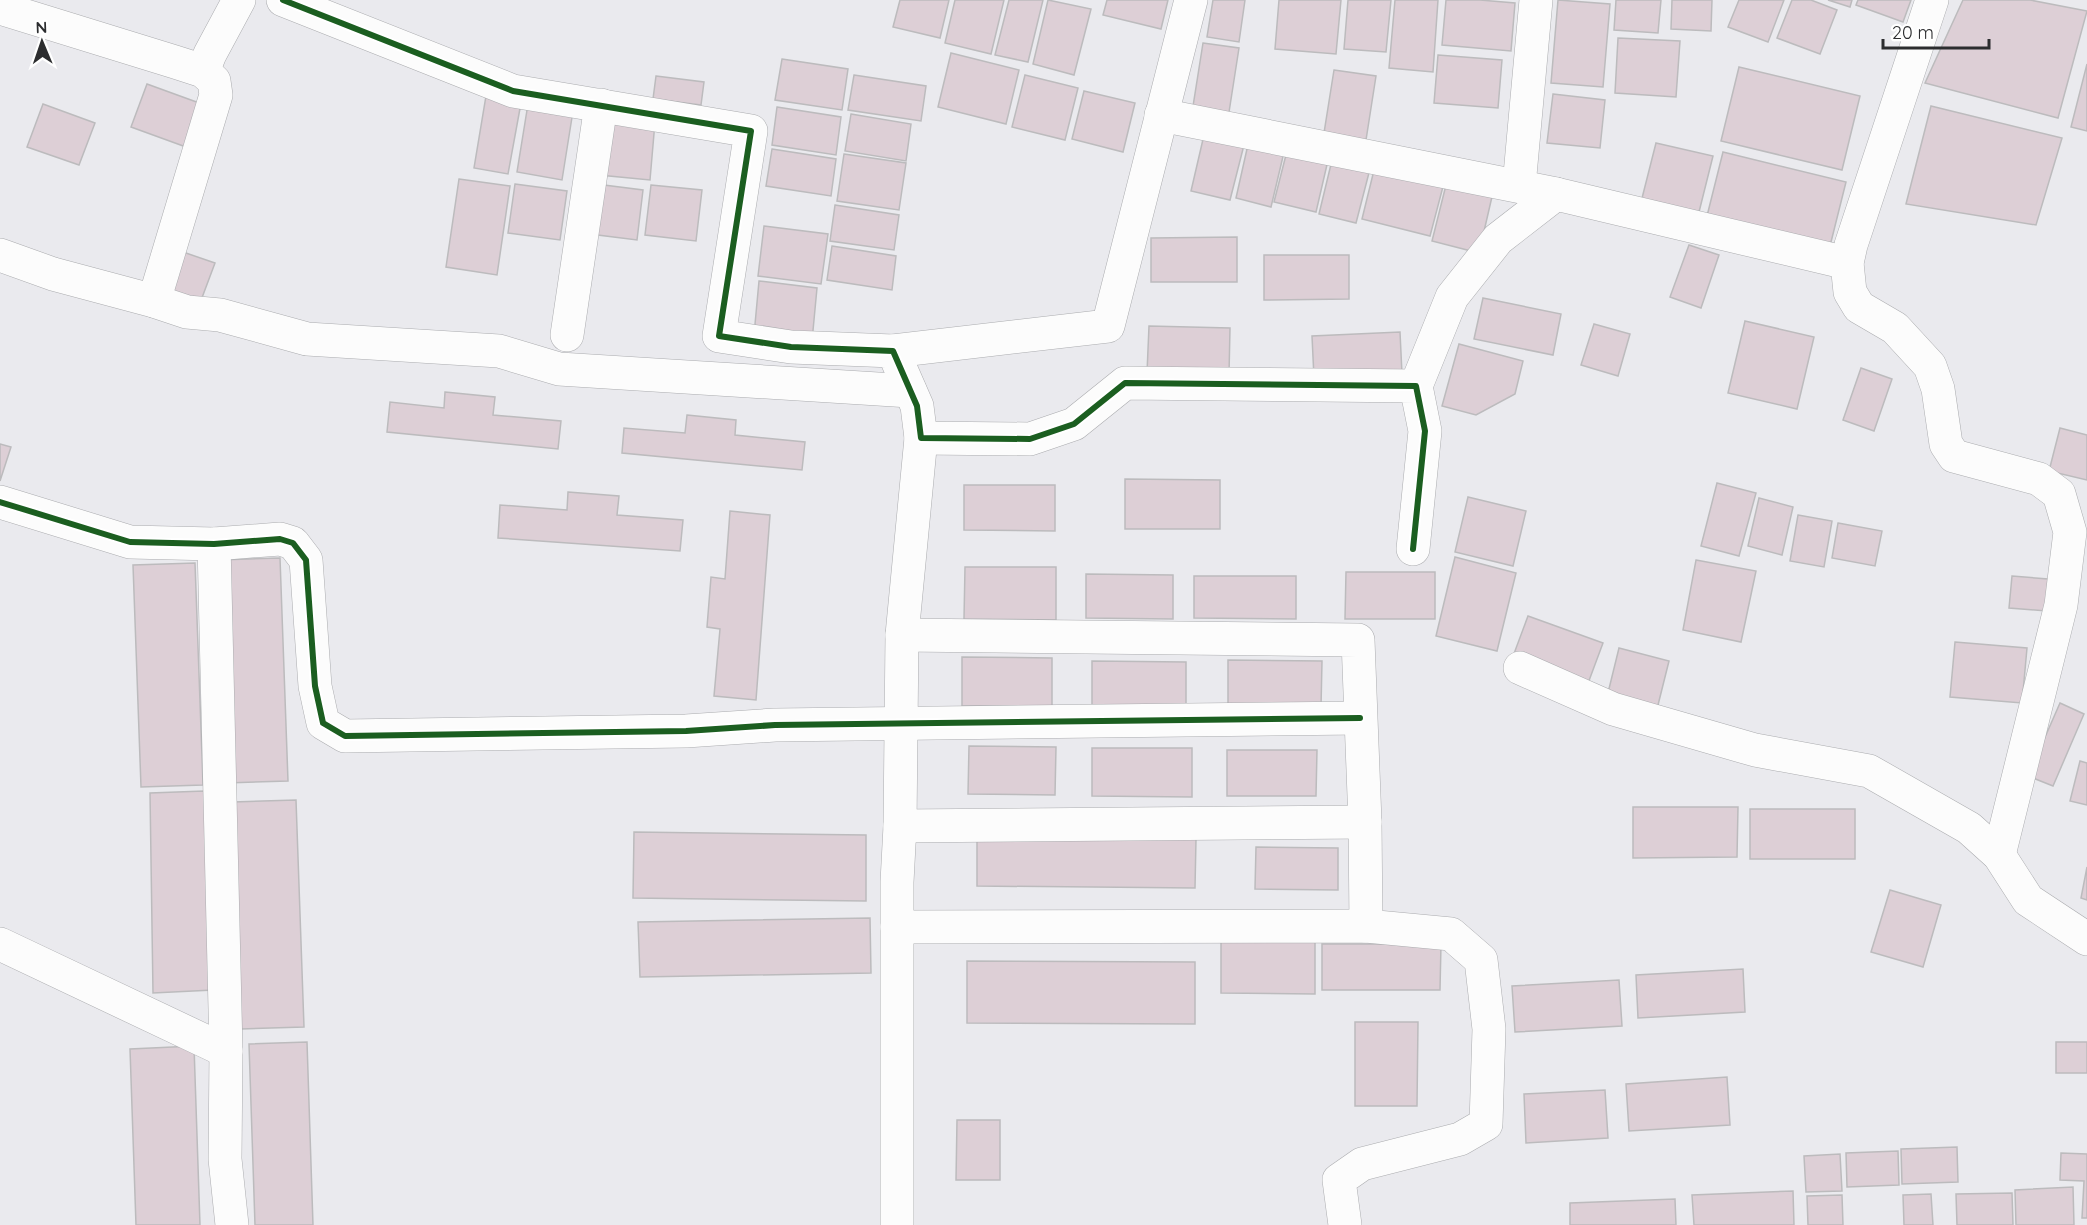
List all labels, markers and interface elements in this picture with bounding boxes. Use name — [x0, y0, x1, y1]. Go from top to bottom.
north arrow — [12, 12, 72, 72]
scale bar — [1883, 12, 1990, 50]
text: N — [35, 17, 48, 37]
text: 20 m — [1892, 21, 1934, 44]

